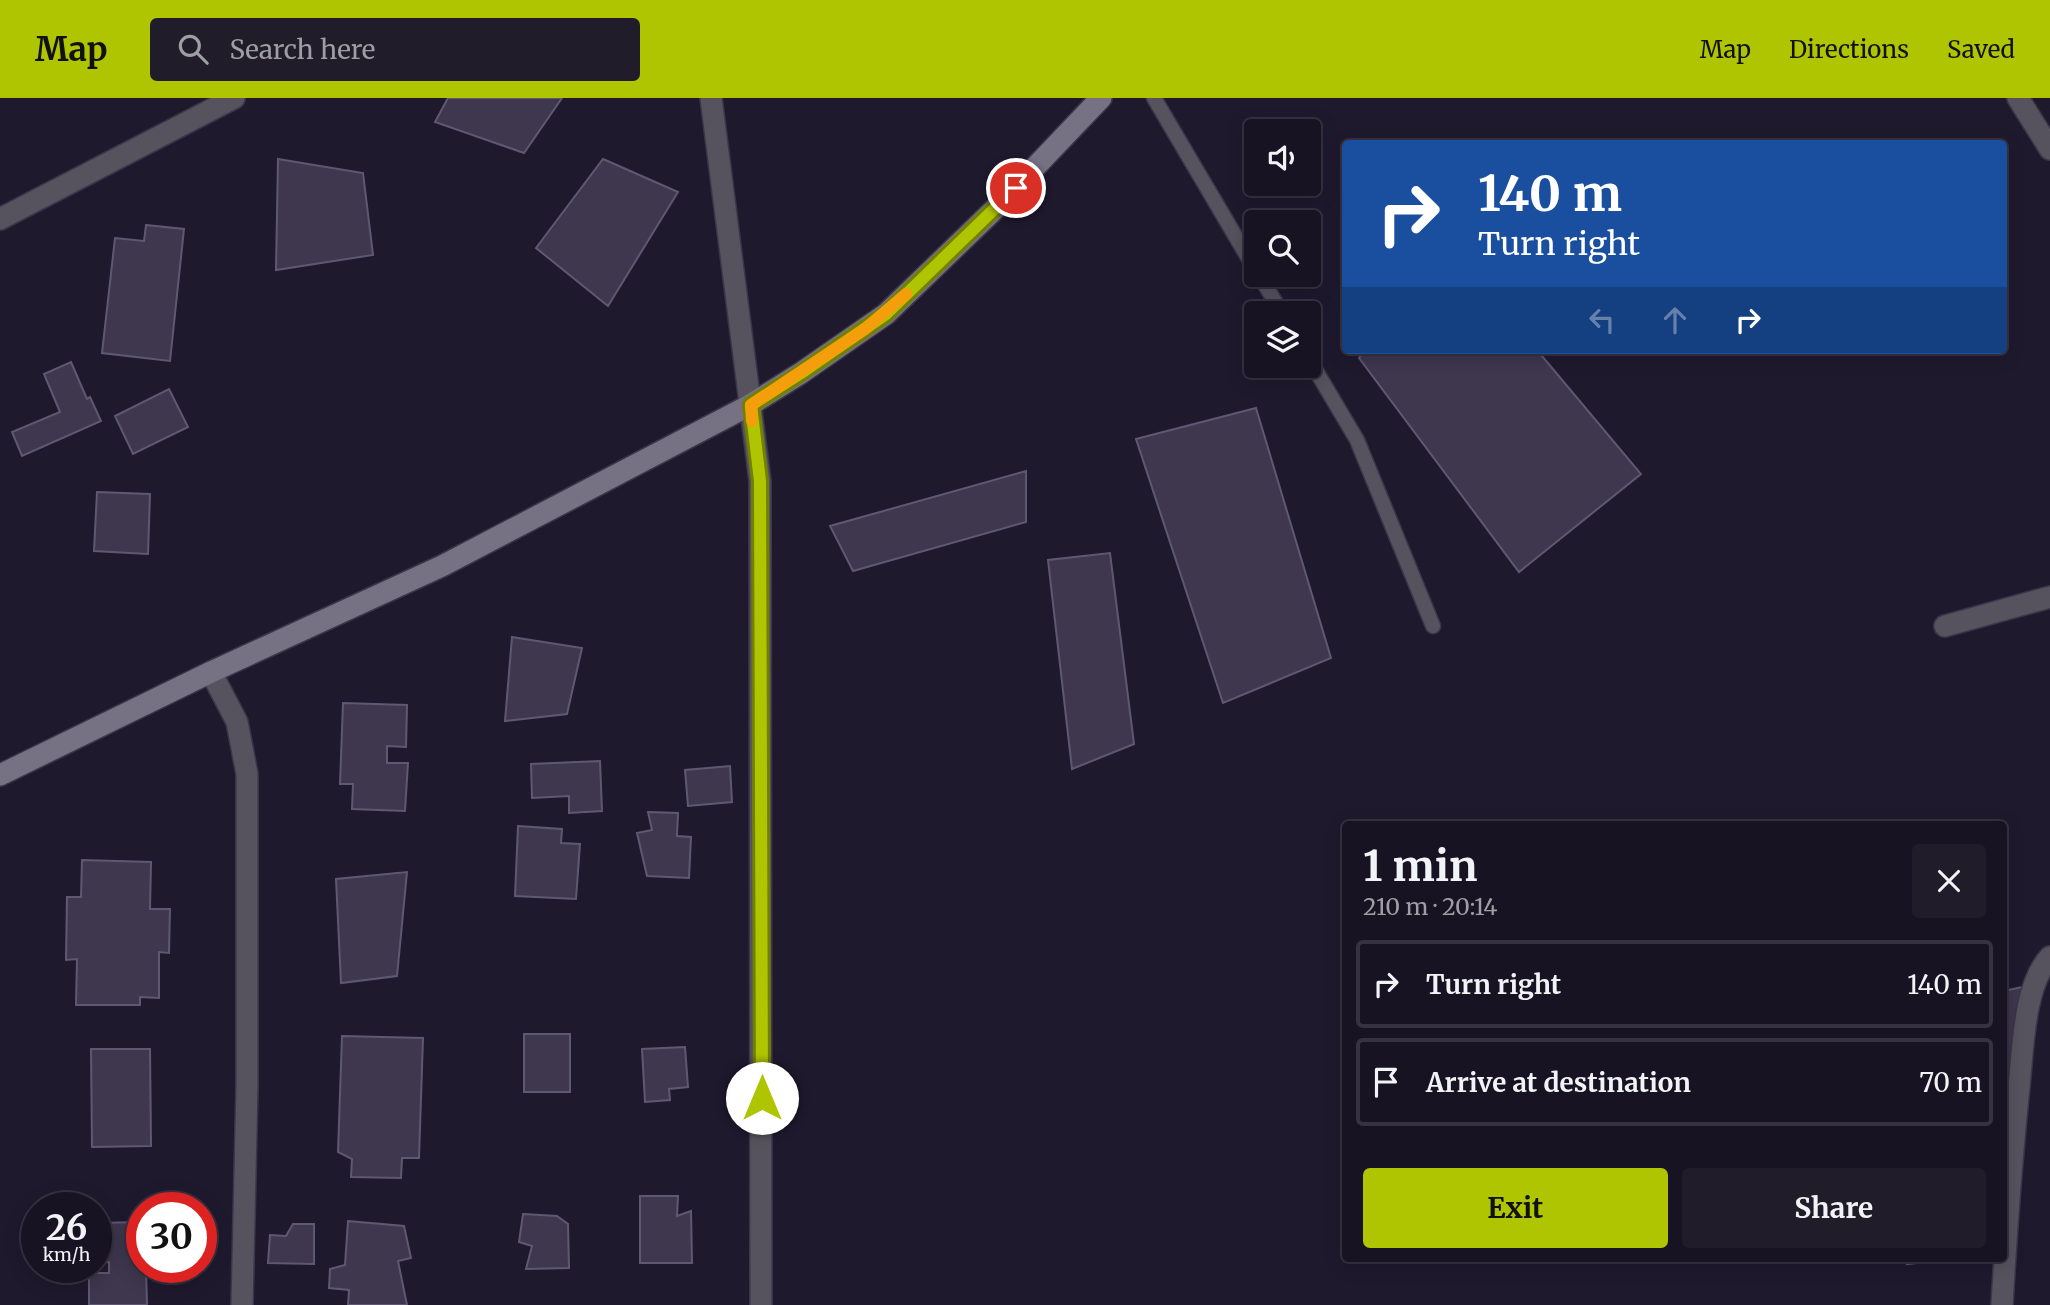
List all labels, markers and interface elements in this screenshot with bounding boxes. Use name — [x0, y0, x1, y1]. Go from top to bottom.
search box — [150, 18, 640, 81]
text: Map — [35, 29, 108, 70]
icon: search — [174, 30, 212, 68]
text: Search here — [230, 33, 375, 66]
text: Map — [1700, 34, 1751, 65]
text: Directions — [1789, 34, 1909, 65]
text: Saved — [1947, 34, 2015, 65]
map controls — [1244, 119, 1321, 378]
button: sound — [1244, 119, 1321, 196]
pin — [986, 158, 1046, 218]
text: 140 m — [1478, 163, 1622, 224]
icon: right — [1363, 168, 1454, 259]
icon: arrive — [997, 169, 1035, 207]
button: search — [1244, 210, 1321, 287]
text: Turn right — [1478, 224, 1640, 264]
button: layers — [1244, 301, 1321, 378]
icon: left — [1583, 301, 1621, 339]
icon: ahead — [1656, 301, 1694, 339]
icon: right — [1729, 301, 1767, 339]
text: 1 min — [1363, 840, 1477, 892]
button: close — [1912, 844, 1986, 918]
text: 210 m · 20:14 — [1363, 892, 1498, 921]
icon: right — [1367, 965, 1405, 1003]
text: Turn right — [1426, 968, 1561, 1001]
text: 140 m — [1907, 968, 1982, 1001]
position arrow — [725, 1061, 799, 1135]
icon: arrive — [1367, 1063, 1405, 1101]
text: Arrive at destination — [1426, 1066, 1691, 1099]
text: 70 m — [1919, 1066, 1982, 1099]
button: Exit — [1363, 1168, 1668, 1248]
button: Share — [1682, 1168, 1986, 1248]
speed limit sign: 30 — [126, 1192, 217, 1283]
text: 26 — [46, 1206, 87, 1250]
text: km/h — [43, 1243, 90, 1266]

